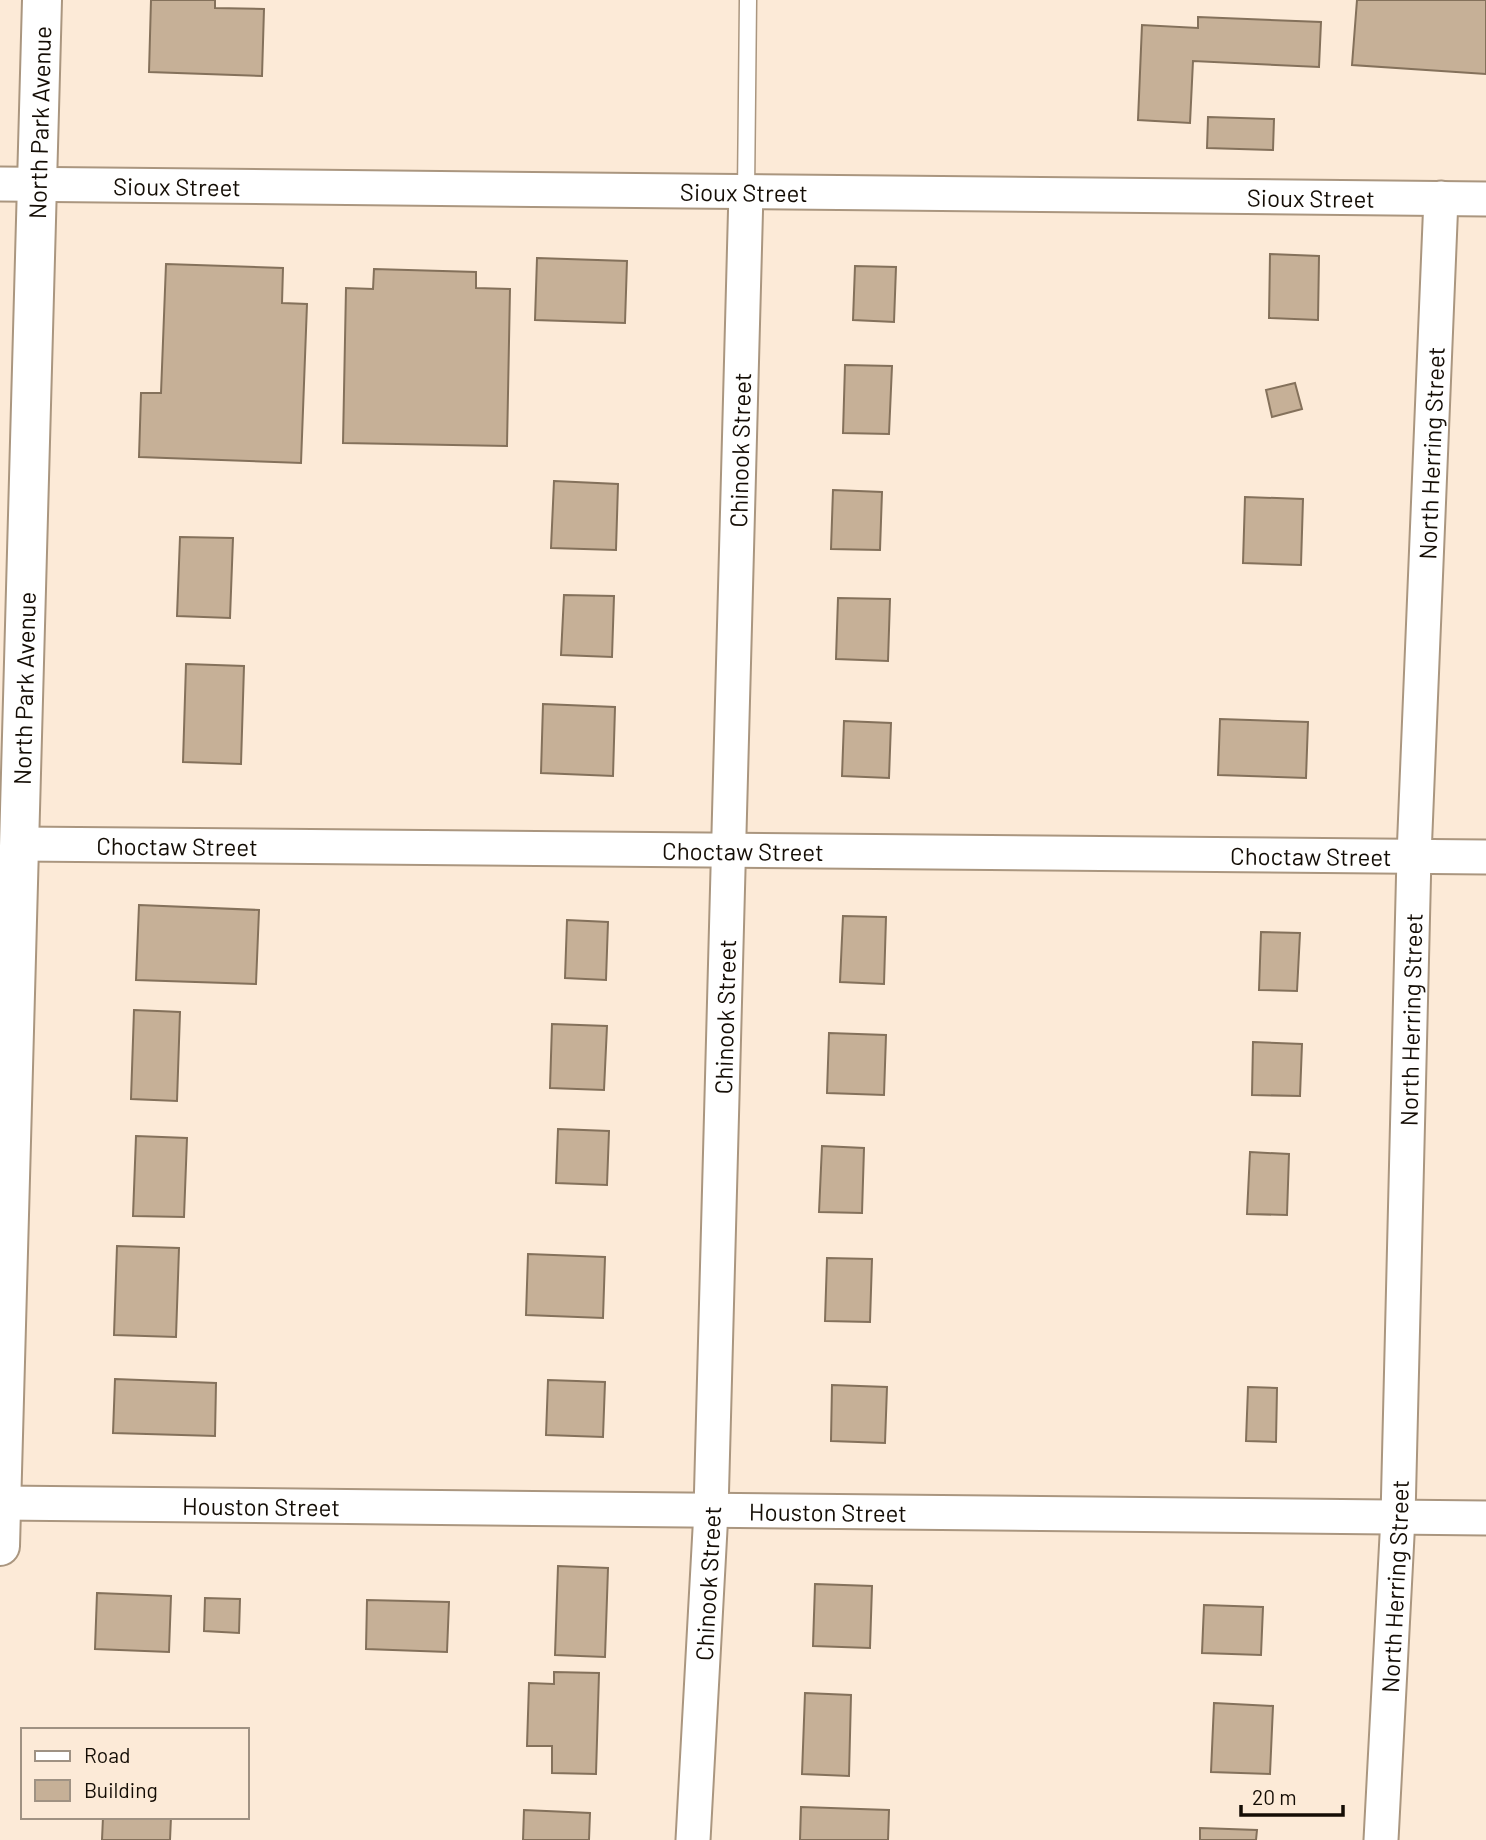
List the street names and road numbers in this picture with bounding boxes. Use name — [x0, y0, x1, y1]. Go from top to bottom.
street label: North Park Avenue — [22, 26, 56, 219]
street label: Sioux Street — [113, 171, 241, 201]
street label: Sioux Street — [680, 176, 808, 207]
street label: Sioux Street — [1247, 182, 1375, 212]
street label: North Herring Street — [1412, 346, 1449, 560]
street label: Chinook Street — [723, 372, 756, 528]
street label: North Park Avenue — [6, 591, 40, 785]
street label: Choctaw Street — [96, 830, 258, 861]
street label: Choctaw Street — [662, 835, 824, 866]
street label: Choctaw Street — [1230, 840, 1392, 871]
street label: North Herring Street — [1393, 913, 1427, 1127]
street label: Chinook Street — [708, 939, 741, 1095]
street label: North Herring Street — [1374, 1480, 1413, 1694]
street label: Houston Street — [182, 1490, 340, 1521]
street label: Houston Street — [749, 1496, 907, 1527]
street label: Chinook Street — [688, 1506, 726, 1662]

